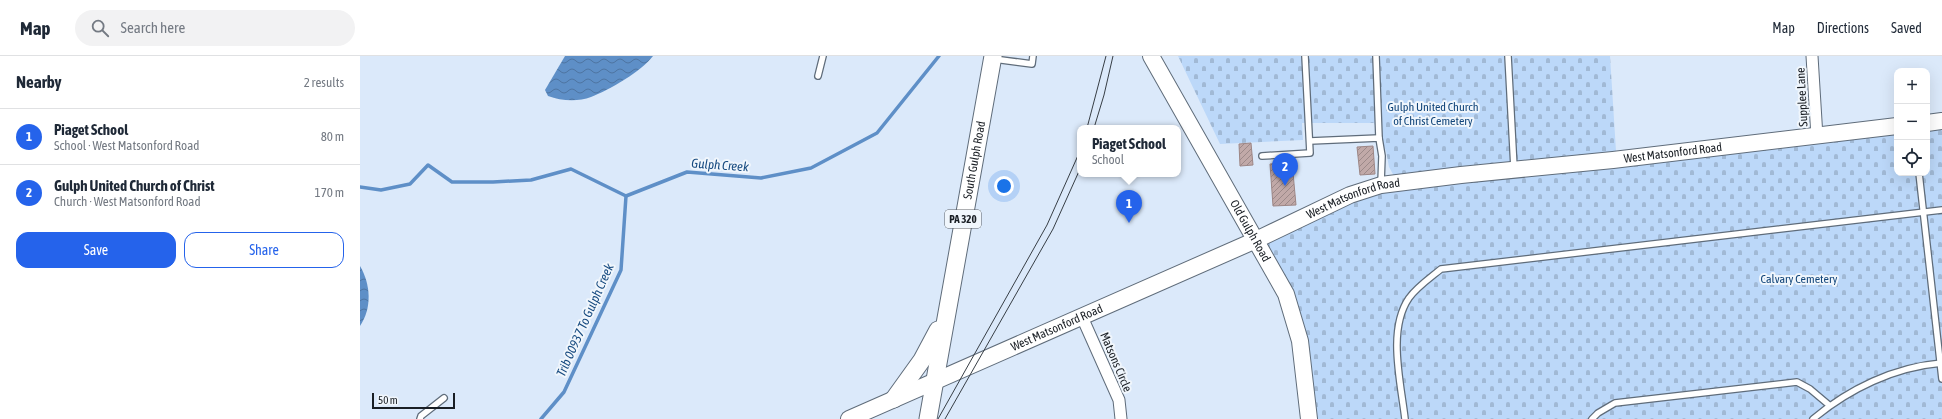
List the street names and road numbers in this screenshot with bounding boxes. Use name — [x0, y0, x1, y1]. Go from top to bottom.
street label: Supplee Lane — [1793, 67, 1811, 127]
street label: South Gulph Road — [961, 120, 988, 200]
street label: West Matsonford Road — [1623, 140, 1723, 166]
street label: West Matsonford Road — [1304, 176, 1401, 222]
street label: Old Gulph Road — [1227, 197, 1273, 264]
road number: PA 320 — [945, 210, 981, 228]
street label: West Matsonford Road — [1009, 301, 1105, 354]
street label: Matsons Circle — [1097, 330, 1135, 394]

